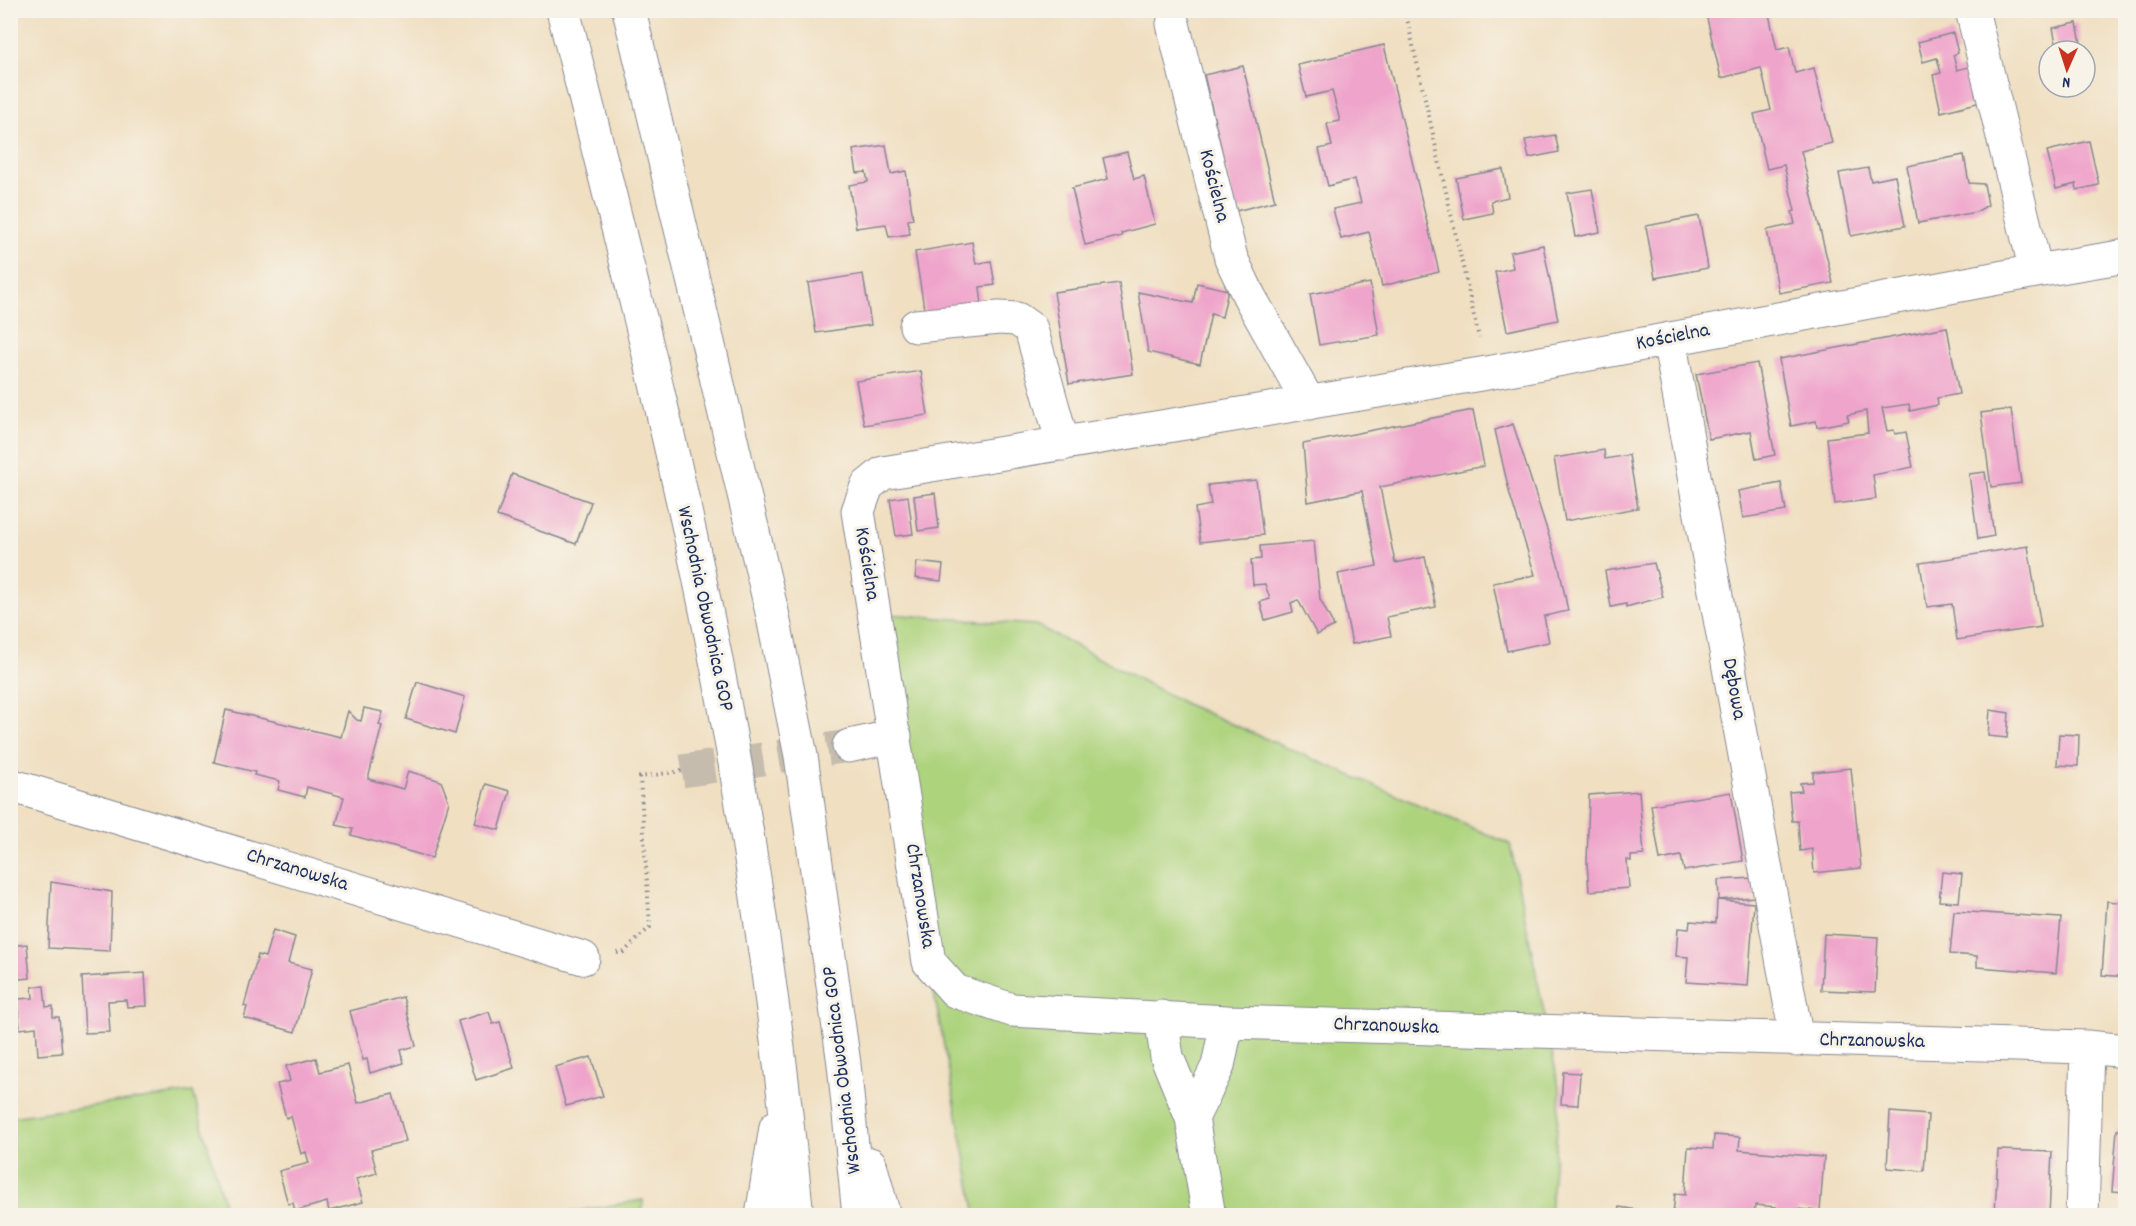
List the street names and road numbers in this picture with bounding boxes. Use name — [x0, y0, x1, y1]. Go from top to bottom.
street label: Kościelna — [1189, 146, 1237, 227]
street label: Kościelna — [1634, 316, 1713, 360]
street label: Wschodnia Obwodnica GOP — [668, 504, 740, 714]
street label: Kościelna — [845, 525, 887, 604]
street label: Dębowa — [1713, 656, 1753, 723]
street label: Chrzanowska — [242, 841, 353, 901]
street label: Chrzanowska — [896, 842, 942, 952]
street label: Wschodnia Obwodnica GOP — [815, 964, 871, 1176]
street label: Chrzanowska — [1333, 1010, 1440, 1044]
street label: Chrzanowska — [1819, 1026, 1926, 1058]

